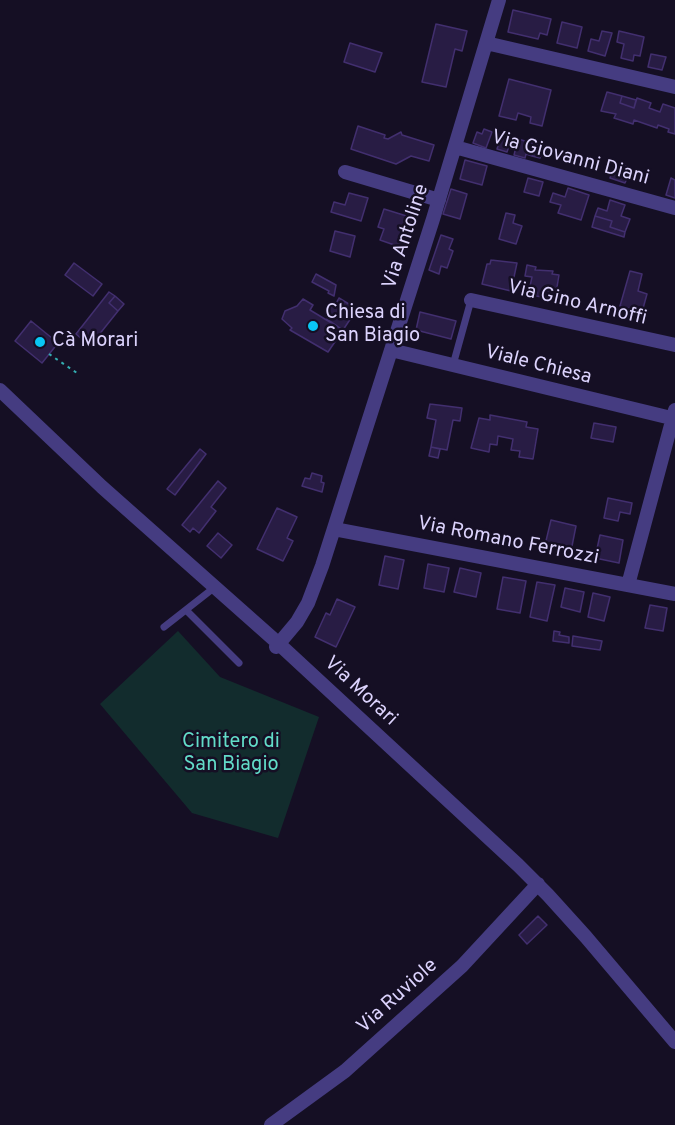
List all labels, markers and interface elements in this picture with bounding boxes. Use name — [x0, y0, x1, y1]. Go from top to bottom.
street label: Via Giovanni Diani — [489, 126, 651, 192]
street label: Via Antoline — [379, 181, 435, 293]
street label: Via Gino Arnoffi — [505, 276, 649, 332]
place label: Chiesa di San Biagio — [325, 302, 420, 349]
marker: Chiesa di San Biagio — [306, 319, 320, 333]
place label: Cà Morari — [52, 330, 138, 354]
marker: Cà Morari — [33, 335, 47, 349]
street label: Viale Chiesa — [482, 341, 594, 391]
street label: Via Romano Ferrozzi — [415, 513, 601, 571]
street label: Via Morari — [318, 652, 402, 732]
park label: Cimitero di San Biagio — [182, 731, 280, 778]
street label: Via Ruviole — [353, 955, 443, 1039]

